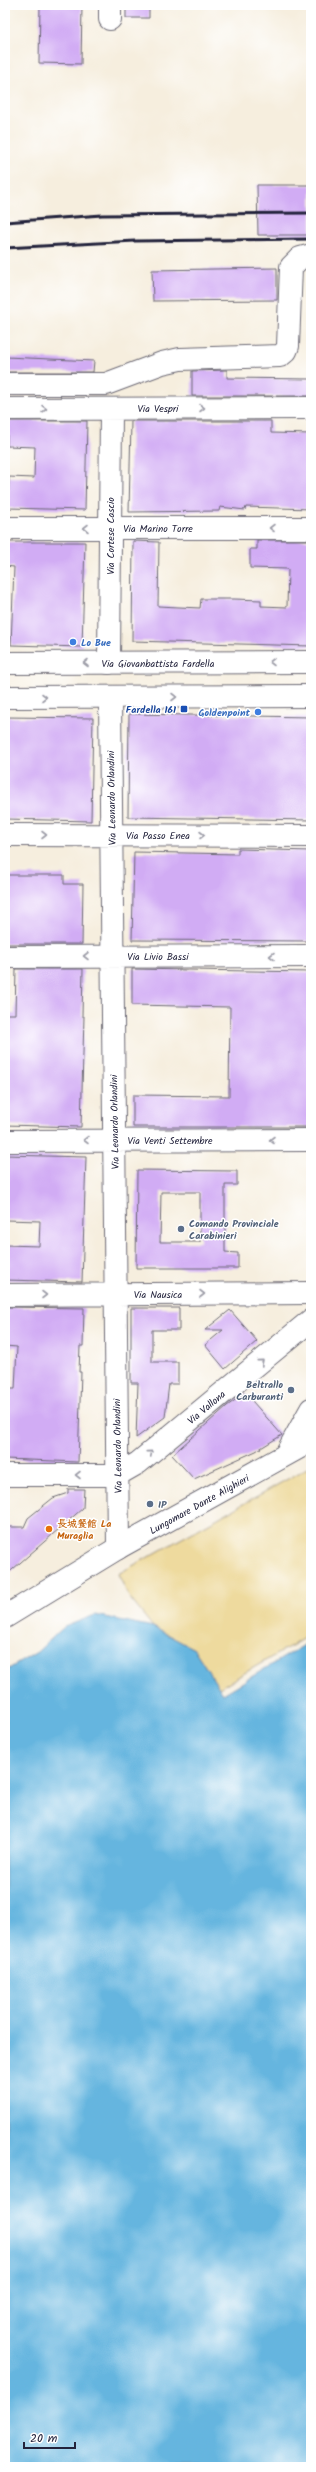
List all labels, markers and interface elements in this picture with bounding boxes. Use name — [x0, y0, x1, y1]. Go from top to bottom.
street label: Via Vespri — [138, 401, 179, 417]
one-way arrow — [199, 404, 205, 412]
one-way arrow — [41, 405, 47, 413]
street label: Via Cortese Cascio — [103, 497, 119, 575]
street label: Via Marino Torre — [123, 521, 193, 537]
one-way arrow — [83, 524, 89, 532]
one-way arrow — [269, 524, 275, 532]
place label: Lo Bue — [81, 635, 111, 651]
marker: Lo Bue — [68, 637, 78, 647]
street label: Via Giovanbattista Fardella — [102, 656, 215, 672]
one-way arrow — [269, 658, 275, 666]
one-way arrow — [83, 659, 89, 667]
one-way arrow — [171, 692, 177, 701]
one-way arrow — [41, 693, 47, 701]
place label: Fardella 161 — [126, 702, 176, 718]
marker: Fardella 161 — [179, 704, 189, 714]
place label: Goldenpoint — [198, 705, 250, 721]
marker: Goldenpoint — [253, 707, 263, 717]
street label: Via Leonardo Orlandini — [103, 750, 121, 845]
street label: Via Passo Enea — [126, 828, 190, 844]
one-way arrow — [41, 831, 47, 839]
one-way arrow — [199, 831, 205, 839]
street label: Via Livio Bassi — [127, 949, 189, 965]
one-way arrow — [83, 952, 89, 960]
one-way arrow — [269, 952, 275, 960]
street label: Via Leonardo Orlandini — [106, 1074, 124, 1169]
street label: Via Venti Settembre — [128, 1133, 213, 1149]
one-way arrow — [83, 1136, 89, 1144]
one-way arrow — [269, 1136, 275, 1144]
place label: Comando Provinciale Carabinieri — [189, 1216, 279, 1244]
marker: Comando Provinciale Carabinieri — [176, 1224, 186, 1234]
street label: Via Nausica — [134, 1287, 183, 1303]
one-way arrow — [199, 1290, 205, 1298]
one-way arrow — [41, 1291, 47, 1299]
one-way arrow — [256, 1359, 263, 1366]
place label: Beltrallo Carburanti — [236, 1377, 283, 1405]
marker: Beltrallo Carburanti — [286, 1385, 296, 1395]
street label: Via Vallona — [184, 1387, 230, 1429]
street label: Via Leonardo Orlandini — [109, 1398, 127, 1493]
one-way arrow — [145, 1451, 152, 1458]
street label: Lungomare Dante Alighieri — [147, 1470, 253, 1539]
one-way arrow — [75, 1471, 81, 1479]
place label: IP — [158, 1497, 167, 1513]
marker: IP — [145, 1499, 155, 1509]
place label: 長城餐館 La Muraglia — [57, 1516, 111, 1544]
marker: 長城餐館 La Muraglia — [44, 1524, 54, 1534]
scale bar — [24, 2424, 75, 2450]
text: 20 m — [30, 2429, 58, 2448]

